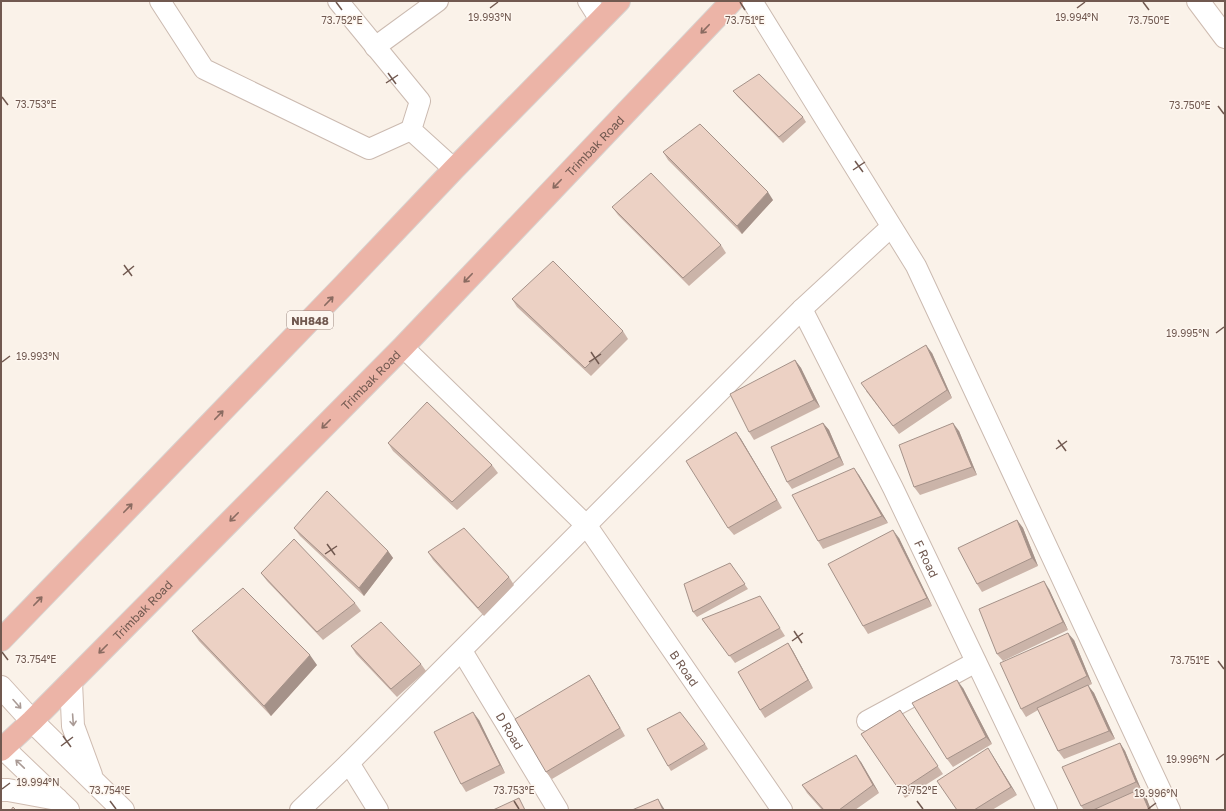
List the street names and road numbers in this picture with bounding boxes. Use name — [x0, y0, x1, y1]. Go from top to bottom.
street label: Trimbak Road — [562, 112, 627, 179]
road number: NH848 — [287, 311, 333, 329]
street label: Trimbak Road — [338, 347, 403, 413]
street label: F Road — [911, 537, 942, 580]
street label: Trimbak Road — [109, 577, 175, 643]
street label: B Road — [667, 647, 702, 689]
street label: D Road — [493, 709, 527, 752]

